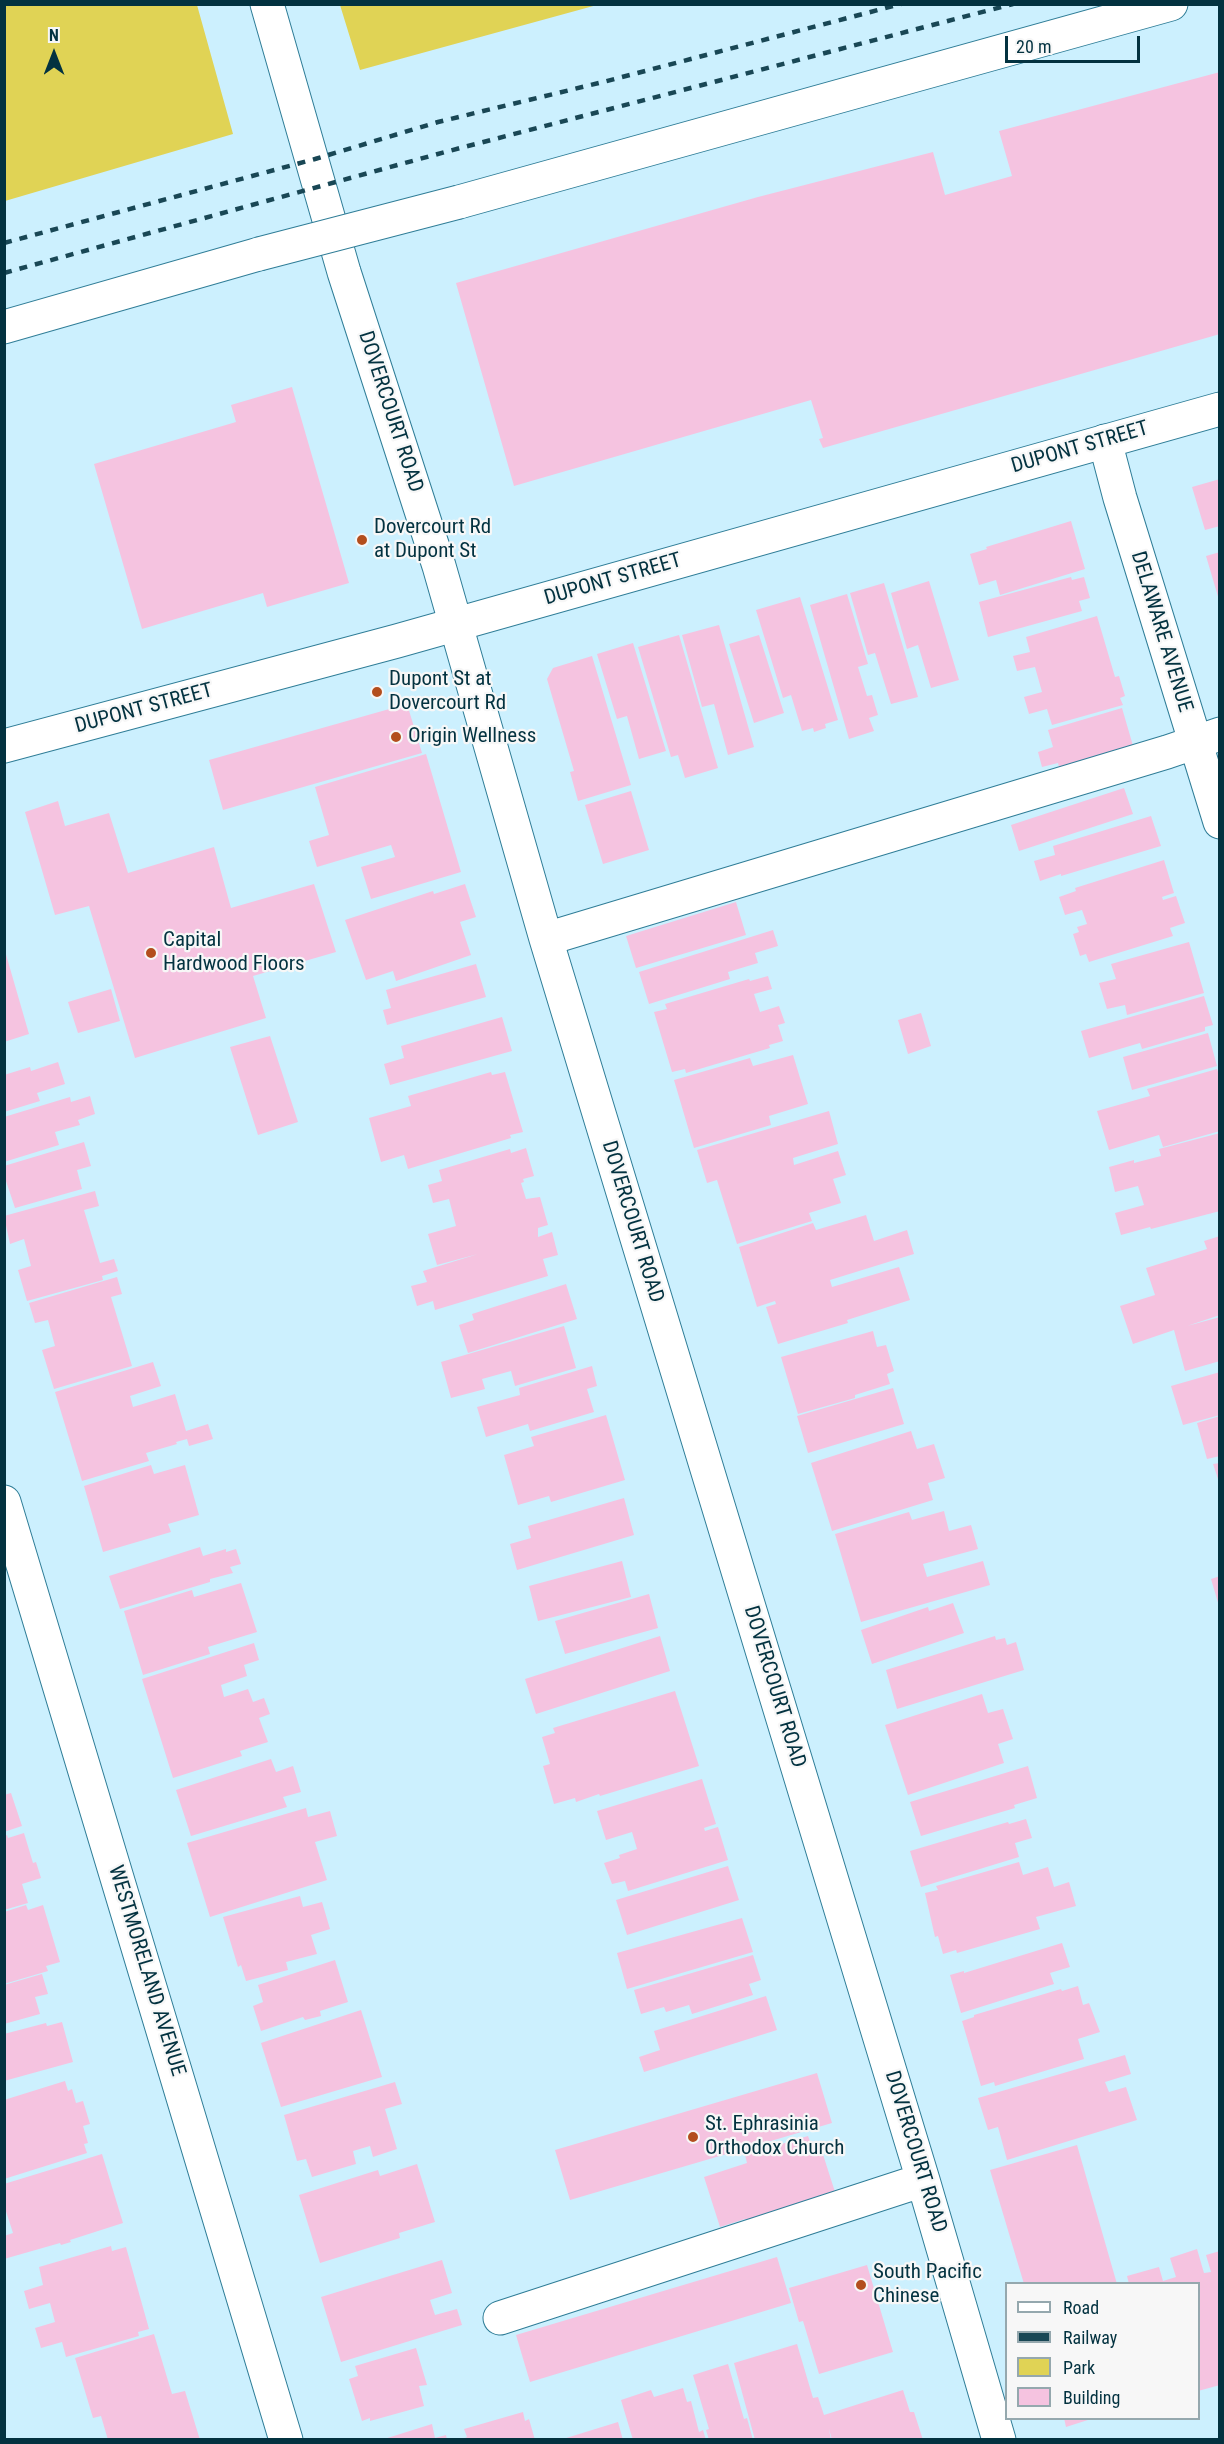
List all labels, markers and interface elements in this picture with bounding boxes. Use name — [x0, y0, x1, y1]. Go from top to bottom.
north arrow — [24, 24, 84, 84]
scale bar — [1008, 24, 1143, 62]
text: N — [49, 26, 59, 45]
text: 20 m — [1016, 36, 1051, 57]
street label: DOVERCOURT ROAD — [352, 328, 428, 496]
street label: DUPONT STREET — [1009, 416, 1151, 480]
place label: Dovercourt Rd at Dupont St — [374, 515, 491, 565]
marker: Dovercourt Rd at Dupont St — [355, 533, 369, 547]
street label: DUPONT STREET — [542, 548, 684, 612]
street label: DELAWARE AVENUE — [1125, 549, 1197, 715]
place label: Dupont St at Dovercourt Rd — [389, 667, 506, 717]
street label: DUPONT STREET — [72, 679, 216, 739]
marker: Dupont St at Dovercourt Rd — [370, 685, 384, 699]
place label: Origin Wellness — [408, 724, 536, 750]
marker: Origin Wellness — [389, 730, 403, 744]
place label: Capital Hardwood Floors — [163, 928, 305, 978]
marker: Capital Hardwood Floors — [144, 946, 158, 960]
street label: DOVERCOURT ROAD — [595, 1138, 669, 1306]
street label: DOVERCOURT ROAD — [737, 1603, 811, 1771]
street label: WESTMORELAND AVENUE — [102, 1863, 190, 2079]
street label: DOVERCOURT ROAD — [878, 2068, 952, 2236]
place label: St. Ephrasinia Orthodox Church — [705, 2112, 844, 2162]
marker: St. Ephrasinia Orthodox Church — [686, 2130, 700, 2144]
place label: South Pacific Chinese — [873, 2260, 982, 2310]
marker: South Pacific Chinese — [854, 2278, 868, 2292]
legend — [1005, 2282, 1200, 2420]
text: Road — [1063, 2297, 1099, 2318]
text: Railway — [1063, 2327, 1117, 2348]
text: Park — [1063, 2357, 1095, 2378]
text: Building — [1063, 2387, 1120, 2408]

